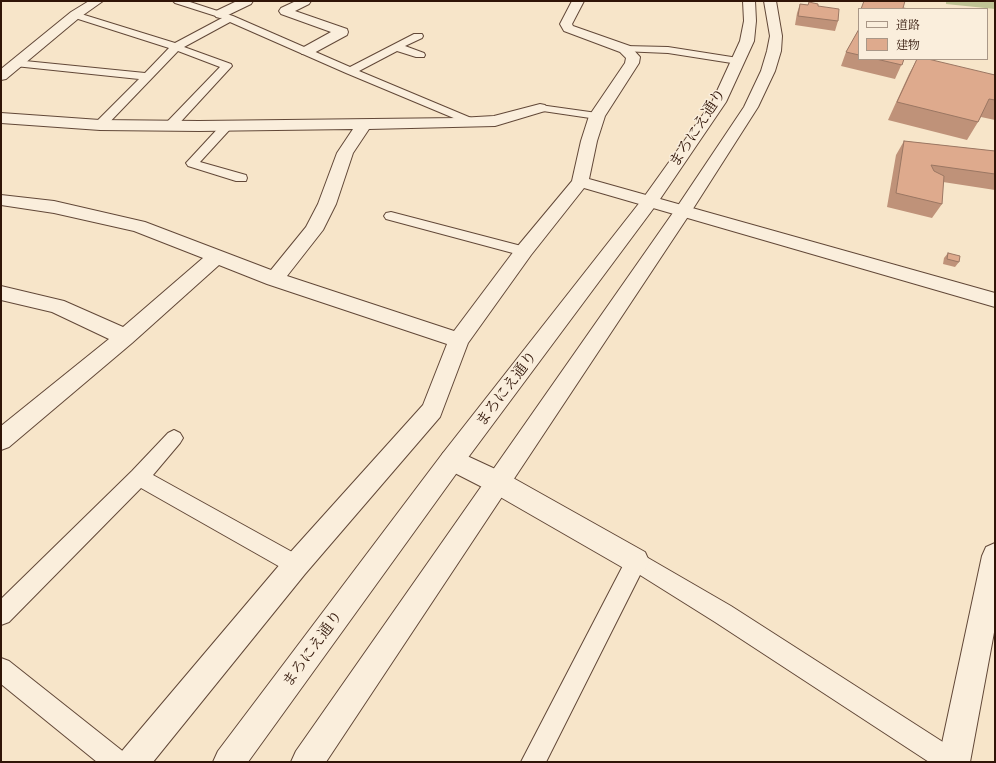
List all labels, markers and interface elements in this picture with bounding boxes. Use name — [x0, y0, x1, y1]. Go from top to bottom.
legend — [858, 8, 988, 60]
text: 道路 — [896, 20, 920, 32]
text: 建物 — [896, 40, 920, 52]
street label: まろにえ通り — [666, 85, 730, 171]
street label: まろにえ通り — [473, 348, 541, 430]
street label: まろにえ通り — [279, 607, 347, 691]

